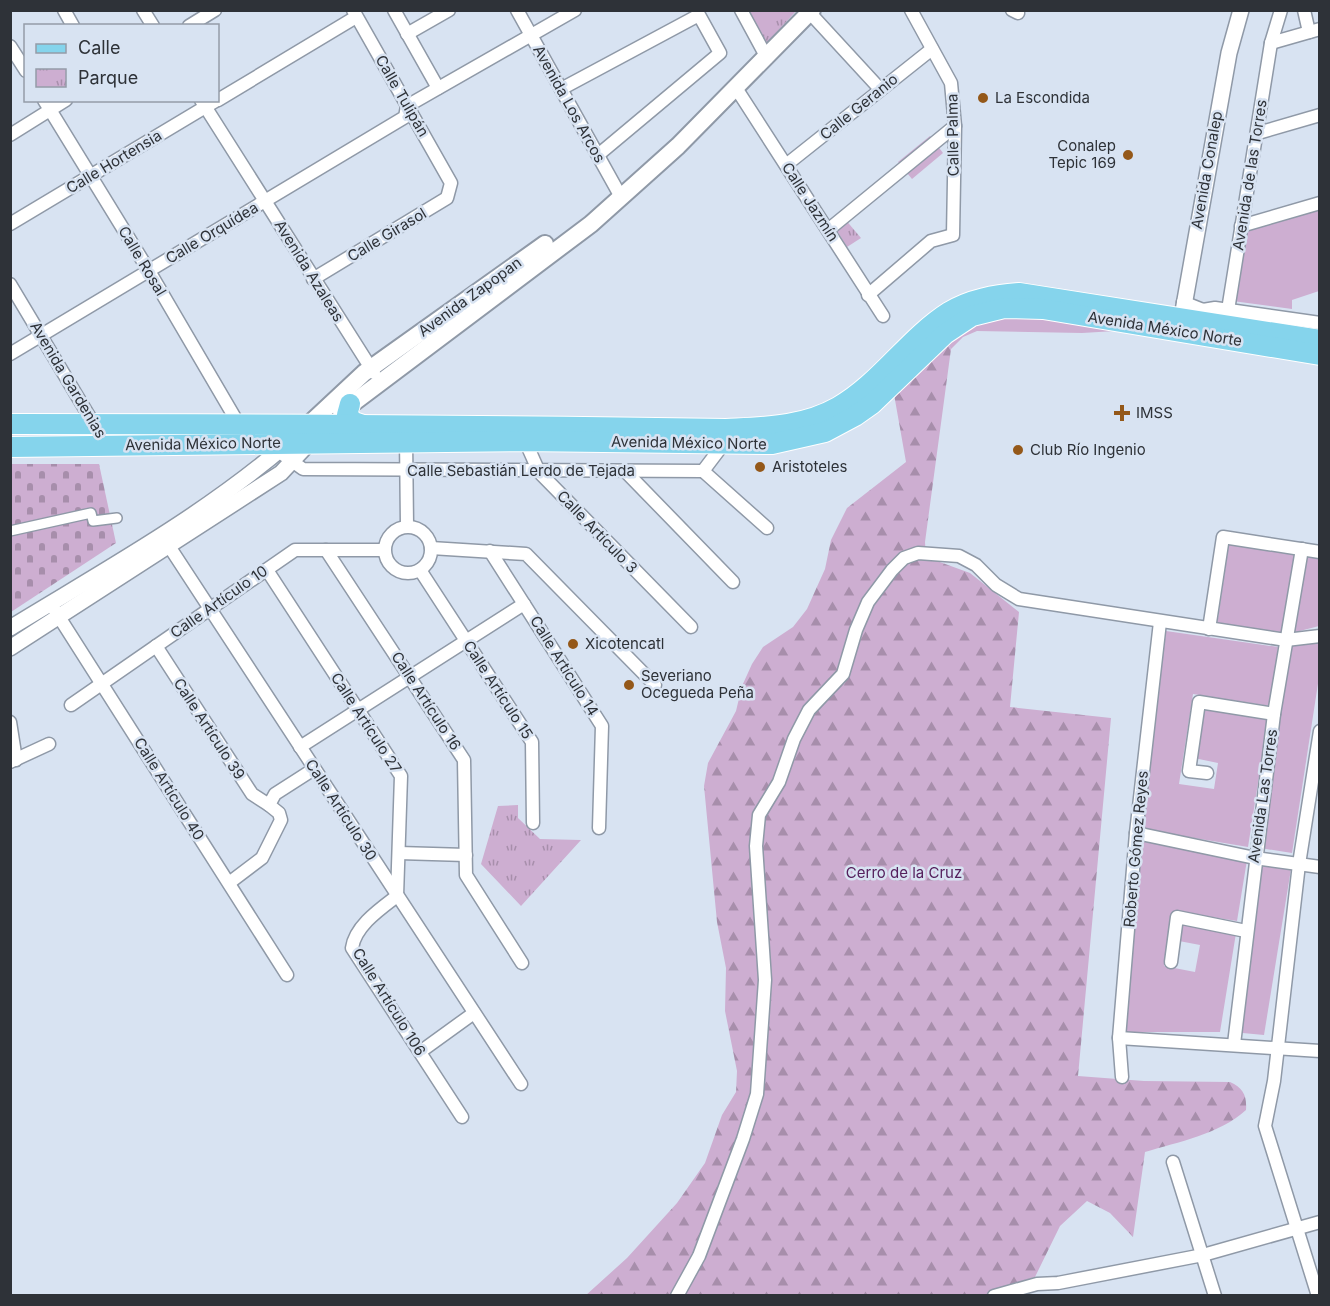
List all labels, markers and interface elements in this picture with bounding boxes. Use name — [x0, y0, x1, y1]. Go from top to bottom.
legend — [24, 24, 219, 102]
text: Calle — [78, 37, 120, 58]
street label: Avenida Los Arcos — [529, 42, 610, 166]
street label: Calle Tulipán — [371, 52, 433, 140]
text: Parque — [78, 67, 138, 88]
street label: Calle Geranio — [816, 69, 902, 144]
place label: La Escondida — [995, 88, 1090, 107]
marker: La Escondida — [976, 91, 990, 105]
street label: Calle Palma — [942, 93, 963, 177]
street label: Avenida de las Torres — [1228, 98, 1271, 252]
street label: Avenida Conalep — [1187, 109, 1226, 230]
street label: Calle Hortensia — [63, 126, 165, 198]
place label: Conalep Tepic 169 — [1048, 136, 1116, 172]
marker: Conalep Tepic 169 — [1121, 148, 1135, 162]
street label: Calle Jazmín — [778, 159, 843, 245]
street label: Calle Orquídea — [162, 197, 261, 268]
street label: Calle Girasol — [344, 203, 430, 266]
street label: Avenida Azaleas — [271, 216, 348, 325]
street label: Calle Rosal — [114, 222, 171, 299]
street label: Avenida Zapopan — [414, 253, 525, 340]
street label: Avenida México Norte — [1087, 307, 1243, 350]
street label: Avenida Gardenias — [26, 318, 111, 441]
place label: IMSS — [1136, 403, 1173, 422]
marker: IMSS — [1113, 404, 1131, 422]
street label: Avenida México Norte — [611, 432, 767, 453]
street label: Avenida México Norte — [125, 433, 281, 454]
place label: Club Río Ingenio — [1030, 440, 1146, 459]
marker: Club Río Ingenio — [1011, 443, 1025, 457]
place label: Aristoteles — [772, 457, 847, 476]
marker: Aristoteles — [753, 460, 767, 474]
street label: Calle Sebastián Lerdo de Tejada — [407, 461, 635, 480]
street label: Calle Artículo 3 — [553, 486, 642, 577]
street label: Calle Artículo 10 — [166, 561, 271, 642]
street label: Calle Artículo 14 — [526, 612, 603, 719]
place label: Xicotencatl — [585, 634, 664, 653]
street label: Calle Artículo 15 — [459, 637, 537, 743]
marker: Xicotencatl — [566, 637, 580, 651]
street label: Calle Artículo 16 — [387, 648, 465, 754]
place label: Severiano Ocegueda Peña — [641, 666, 754, 702]
street label: Calle Artículo 27 — [327, 669, 406, 777]
street label: Calle Artículo 39 — [170, 674, 249, 783]
marker: Severiano Ocegueda Peña — [622, 678, 636, 692]
street label: Avenida Las Torres — [1244, 728, 1281, 864]
street label: Calle Artículo 40 — [130, 734, 209, 844]
street label: Calle Artículo 30 — [301, 755, 381, 864]
street label: Roberto Gómez Reyes — [1119, 770, 1152, 928]
park label: Cerro de la Cruz — [846, 863, 962, 882]
street label: Calle Artículo 106 — [349, 944, 430, 1059]

